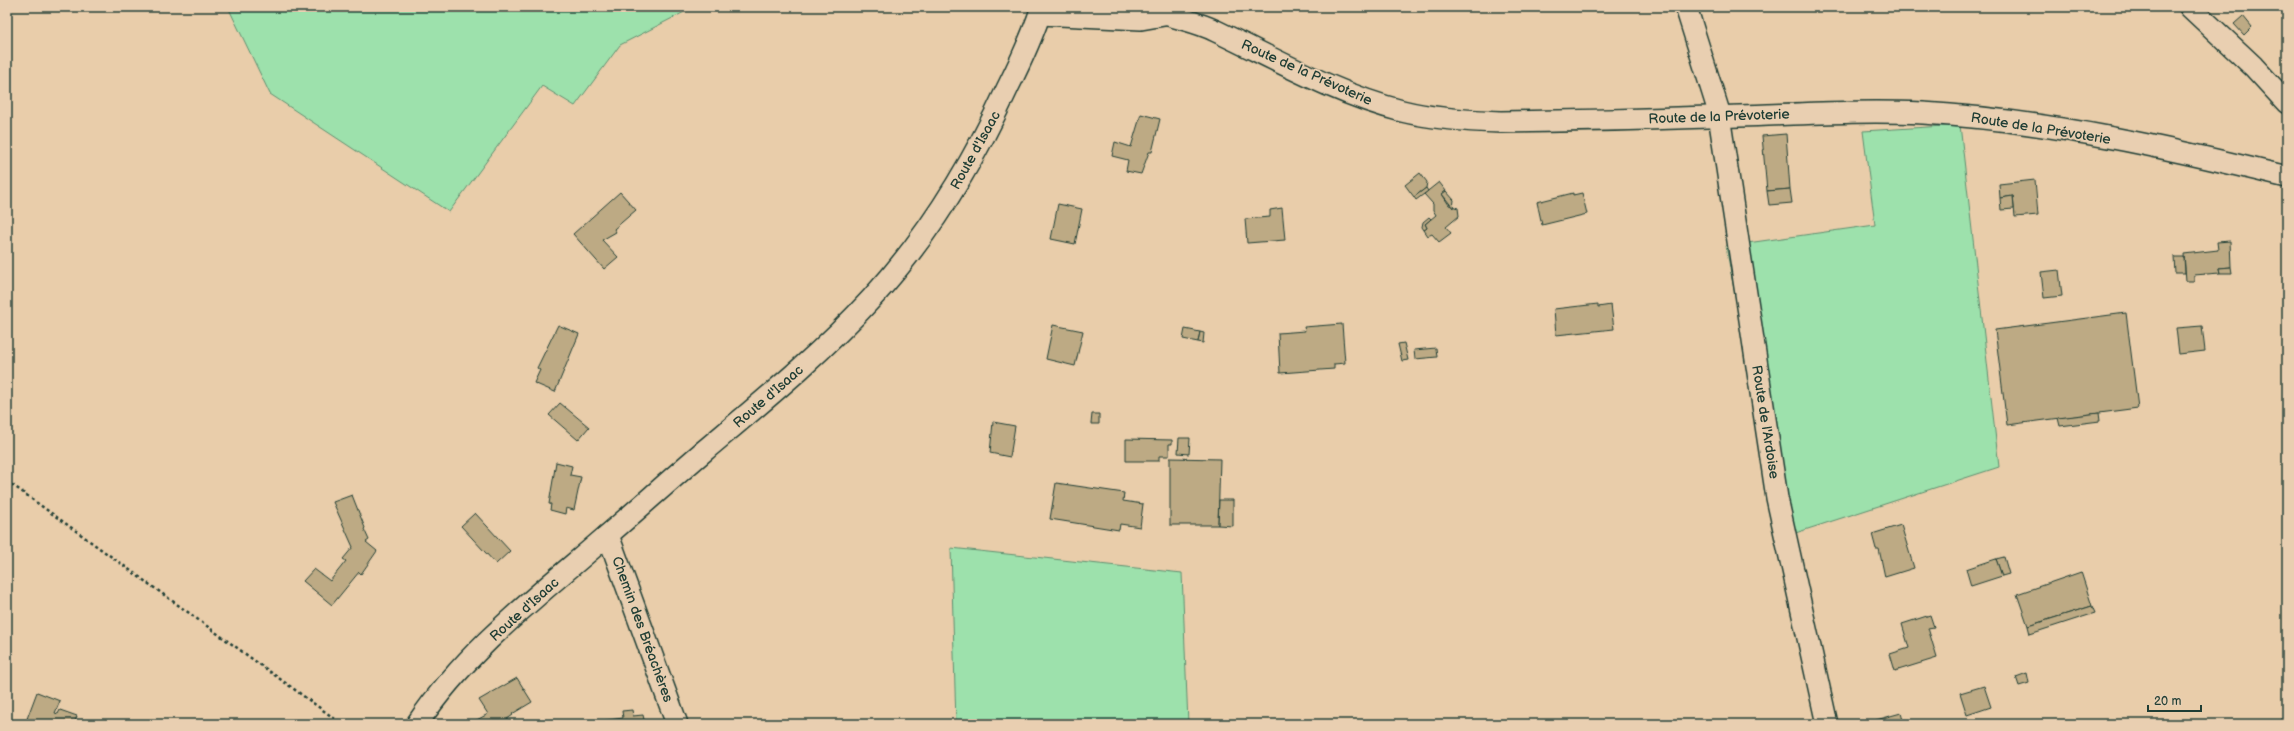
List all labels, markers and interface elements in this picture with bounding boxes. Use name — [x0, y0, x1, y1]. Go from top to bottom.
street label: Route de la Prévoterie — [1239, 36, 1375, 109]
street label: Route de la Prévoterie — [1648, 106, 1790, 127]
street label: Route d'Isaac — [947, 108, 1004, 193]
street label: Route de la Prévoterie — [1970, 109, 2112, 148]
street label: Route d'Isaac — [730, 361, 807, 431]
street label: Route de l'Ardoise — [1748, 364, 1783, 480]
street label: Chemin des Bréachères — [608, 554, 677, 704]
street label: Route d'Isaac — [486, 574, 562, 645]
scale bar — [2148, 687, 2201, 713]
text: 20 m — [2154, 694, 2181, 709]

